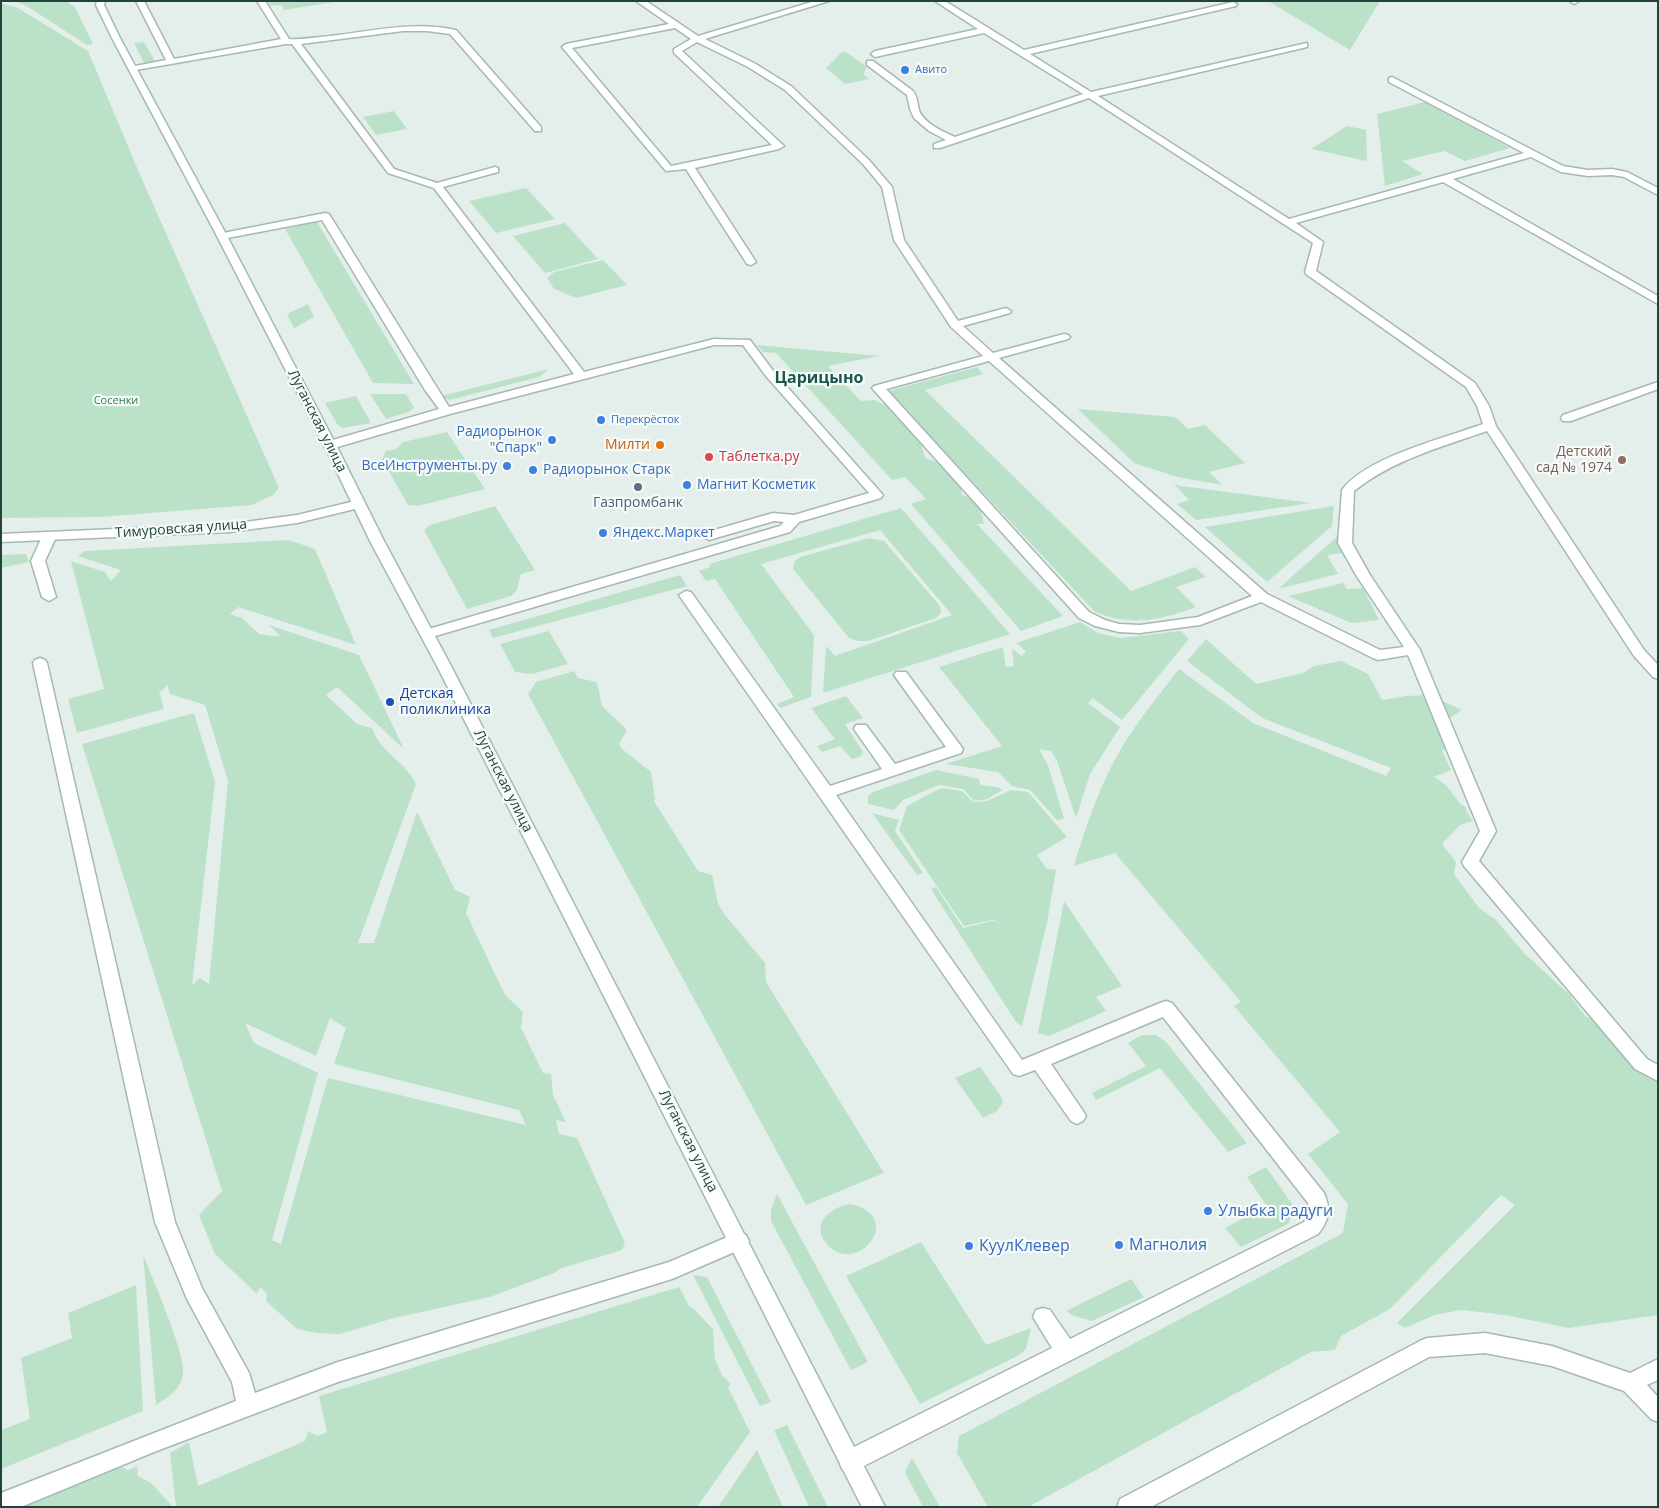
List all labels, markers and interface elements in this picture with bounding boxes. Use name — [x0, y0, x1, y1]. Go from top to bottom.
place label: Авито — [915, 63, 947, 77]
marker: Авито — [899, 64, 911, 76]
street label: Луганская улица — [284, 367, 350, 475]
district label: Царицыно — [775, 368, 863, 388]
park label: Сосенки — [94, 394, 138, 408]
place label: Перекрёсток — [611, 413, 679, 427]
marker: Перекрёсток — [595, 414, 607, 426]
place label: Радиорынок "Спарк" — [457, 424, 542, 457]
marker: Радиорынок "Спарк" — [546, 434, 558, 446]
place label: Милти — [605, 437, 650, 453]
marker: Милти — [654, 439, 666, 451]
place label: Детский сад № 1974 — [1536, 444, 1612, 477]
place label: Таблетка.ру — [719, 449, 800, 465]
marker: Таблетка.ру — [703, 451, 715, 463]
marker: Детский сад № 1974 — [1616, 454, 1628, 466]
place label: ВсеИнструменты.ру — [361, 458, 497, 474]
marker: ВсеИнструменты.ру — [501, 460, 513, 472]
place label: Радиорынок Старк — [543, 462, 671, 478]
marker: Радиорынок Старк — [527, 464, 539, 476]
place label: Магнит Косметик — [697, 477, 816, 493]
marker: Магнит Косметик — [681, 479, 693, 491]
marker: Газпромбанк — [632, 481, 644, 493]
place label: Газпромбанк — [593, 495, 683, 511]
street label: Тимуровская улица — [114, 516, 248, 542]
place label: Яндекс.Маркет — [613, 525, 715, 541]
marker: Яндекс.Маркет — [597, 527, 609, 539]
place label: Детская поликлиника — [400, 686, 491, 719]
marker: Детская поликлиника — [384, 696, 396, 708]
street label: Луганская улица — [470, 727, 536, 835]
street label: Луганская улица — [655, 1087, 721, 1195]
place label: Улыбка радуги — [1218, 1201, 1333, 1221]
marker: Улыбка радуги — [1202, 1205, 1214, 1217]
place label: Магнолия — [1129, 1235, 1207, 1255]
place label: КуулКлевер — [979, 1236, 1070, 1256]
marker: Магнолия — [1113, 1239, 1125, 1251]
marker: КуулКлевер — [963, 1240, 975, 1252]

